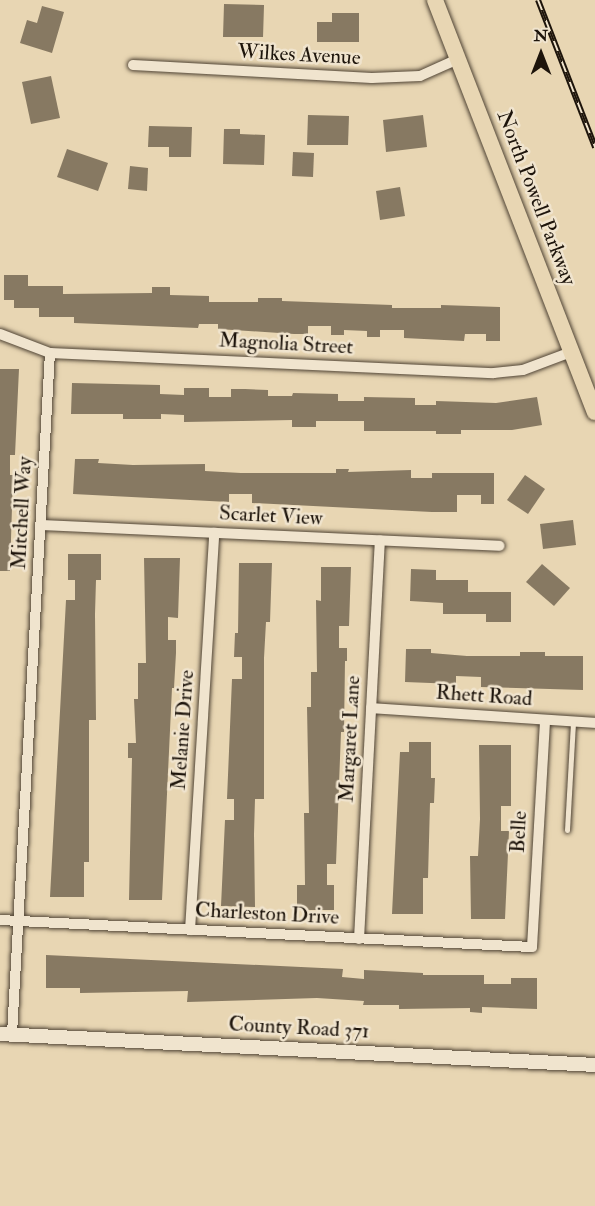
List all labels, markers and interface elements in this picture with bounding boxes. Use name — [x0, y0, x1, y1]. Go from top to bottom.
north arrow — [511, 24, 571, 84]
text: N — [534, 26, 548, 46]
street label: Wilkes Avenue — [237, 39, 361, 71]
street label: North Powell Parkway — [491, 107, 581, 289]
street label: Magnolia Street — [218, 328, 354, 360]
street label: Mitchell Way — [6, 456, 38, 570]
street label: Scarlet View — [219, 501, 323, 531]
street label: Melanie Drive — [166, 669, 200, 791]
street label: Margaret Lane — [334, 675, 366, 803]
street label: Rhett Road — [435, 680, 533, 712]
street label: Belle — [505, 810, 533, 854]
street label: Charleston Drive — [194, 898, 340, 930]
street label: County Road 371 — [228, 1012, 370, 1044]

